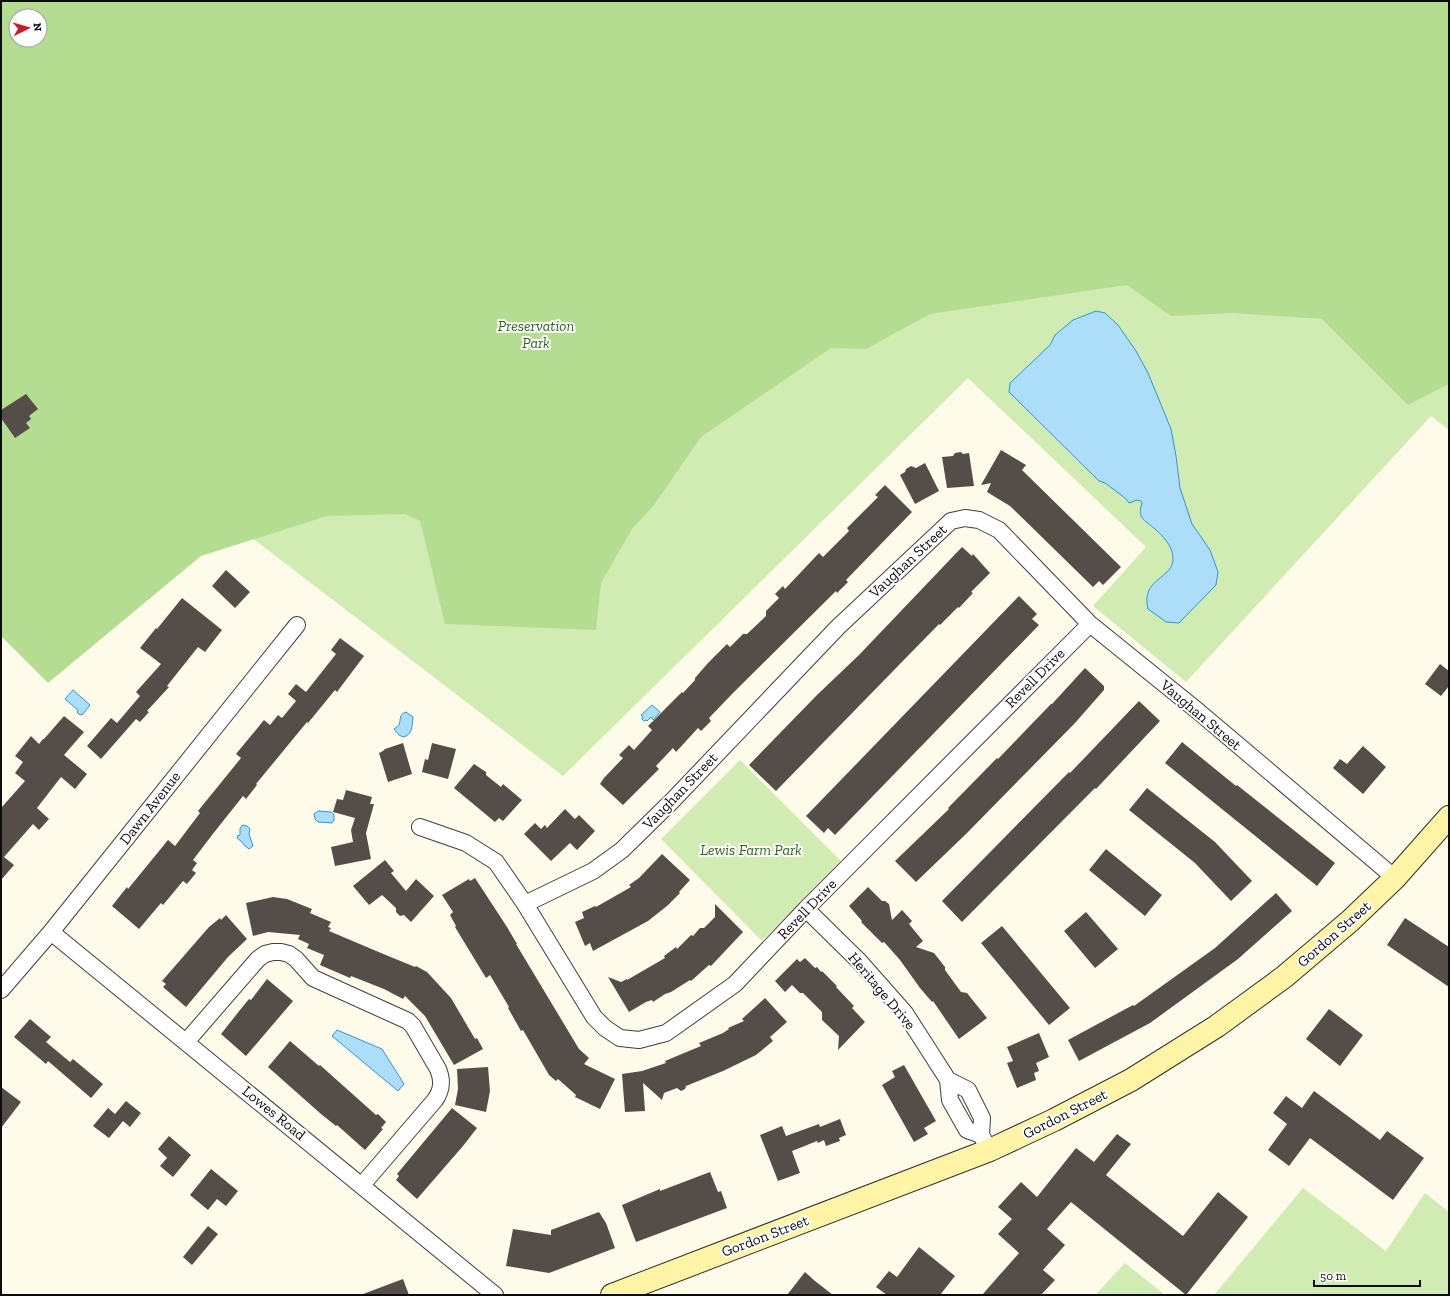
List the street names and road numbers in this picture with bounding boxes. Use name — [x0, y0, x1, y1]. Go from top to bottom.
street label: Vaughan Street — [865, 520, 951, 602]
street label: Revell Drive — [1001, 644, 1069, 712]
street label: Vaughan Street — [1156, 675, 1245, 754]
street label: Vaughan Street — [638, 749, 721, 834]
street label: Dawn Avenue — [116, 768, 184, 848]
street label: Revell Drive — [774, 875, 840, 943]
street label: Gordon Street — [1293, 897, 1375, 971]
street label: Heritage Drive — [844, 949, 920, 1033]
street label: Lowes Road — [239, 1082, 310, 1144]
street label: Gordon Street — [1020, 1085, 1110, 1143]
street label: Gordon Street — [719, 1211, 811, 1261]

